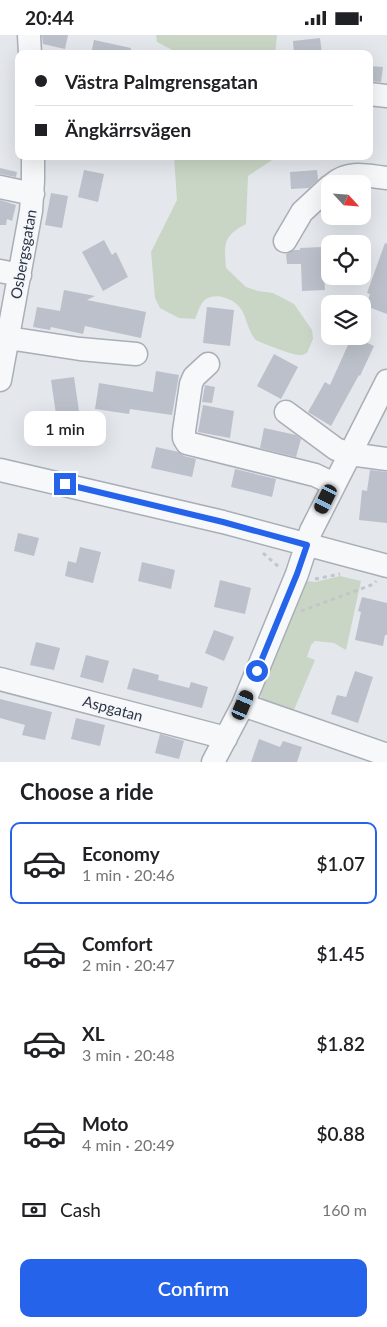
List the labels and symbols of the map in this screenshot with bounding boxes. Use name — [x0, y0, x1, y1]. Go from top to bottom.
north arrow — [321, 175, 371, 225]
street label: Osbergsgatan — [6, 208, 40, 300]
callout: 1 min — [24, 411, 106, 447]
route end — [54, 473, 76, 495]
car — [312, 482, 339, 516]
route start — [246, 660, 268, 682]
car — [230, 688, 255, 722]
street label: Aspgatan — [81, 691, 145, 725]

